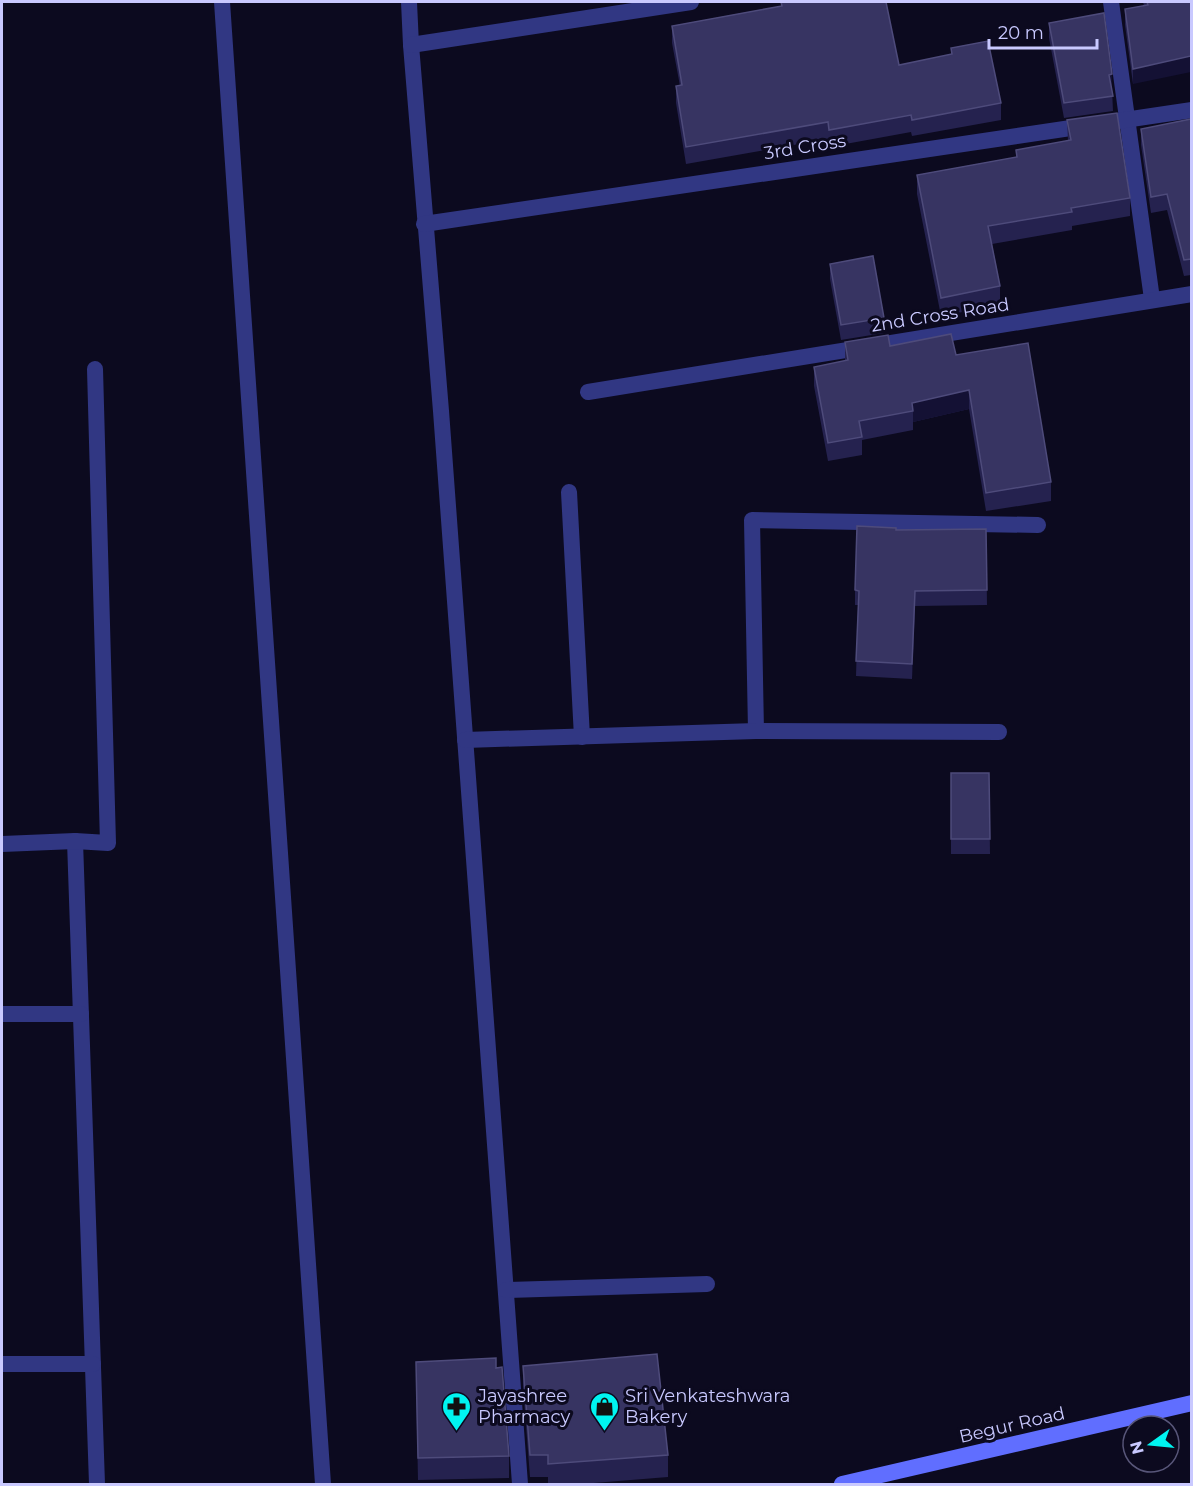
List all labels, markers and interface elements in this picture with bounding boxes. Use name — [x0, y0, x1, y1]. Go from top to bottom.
scale bar — [989, 12, 1097, 50]
text: 20 m — [998, 22, 1044, 44]
street label: 3rd Cross — [762, 130, 848, 164]
street label: 2nd Cross Road — [869, 293, 1011, 337]
place label: Jayashree Pharmacy — [477, 1385, 571, 1428]
place label: Sri Venkateshwara Bakery — [625, 1385, 790, 1428]
pharmacy icon: Jayashree Pharmacy — [441, 1390, 473, 1432]
shop icon: Sri Venkateshwara Bakery — [588, 1390, 620, 1432]
street label: Begur Road — [957, 1402, 1067, 1448]
north arrow — [1121, 1414, 1181, 1474]
text: N — [1126, 1439, 1148, 1456]

